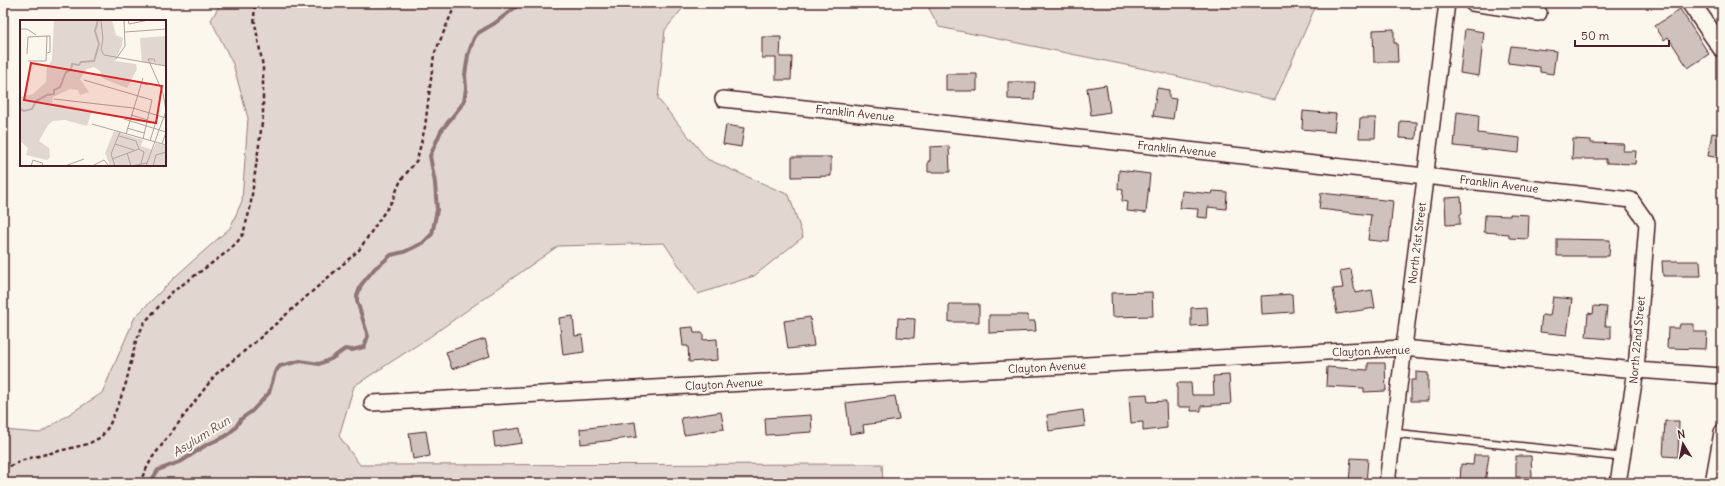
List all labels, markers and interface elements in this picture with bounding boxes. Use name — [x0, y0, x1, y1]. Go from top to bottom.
inset map — [20, 20, 166, 166]
scale bar — [1575, 22, 1669, 48]
text: 50 m — [1581, 28, 1610, 43]
street label: Franklin Avenue — [815, 102, 895, 124]
street label: Franklin Avenue — [1137, 138, 1217, 160]
street label: Franklin Avenue — [1459, 172, 1539, 196]
street label: North 21st Street — [1405, 201, 1429, 285]
street label: North 22nd Street — [1626, 295, 1648, 384]
street label: Clayton Avenue — [1332, 343, 1410, 359]
street label: Clayton Avenue — [1008, 358, 1086, 376]
street label: Clayton Avenue — [685, 375, 763, 393]
water label: Asylum Run — [170, 412, 233, 459]
north arrow — [1663, 424, 1703, 464]
text: N — [1676, 427, 1686, 442]

